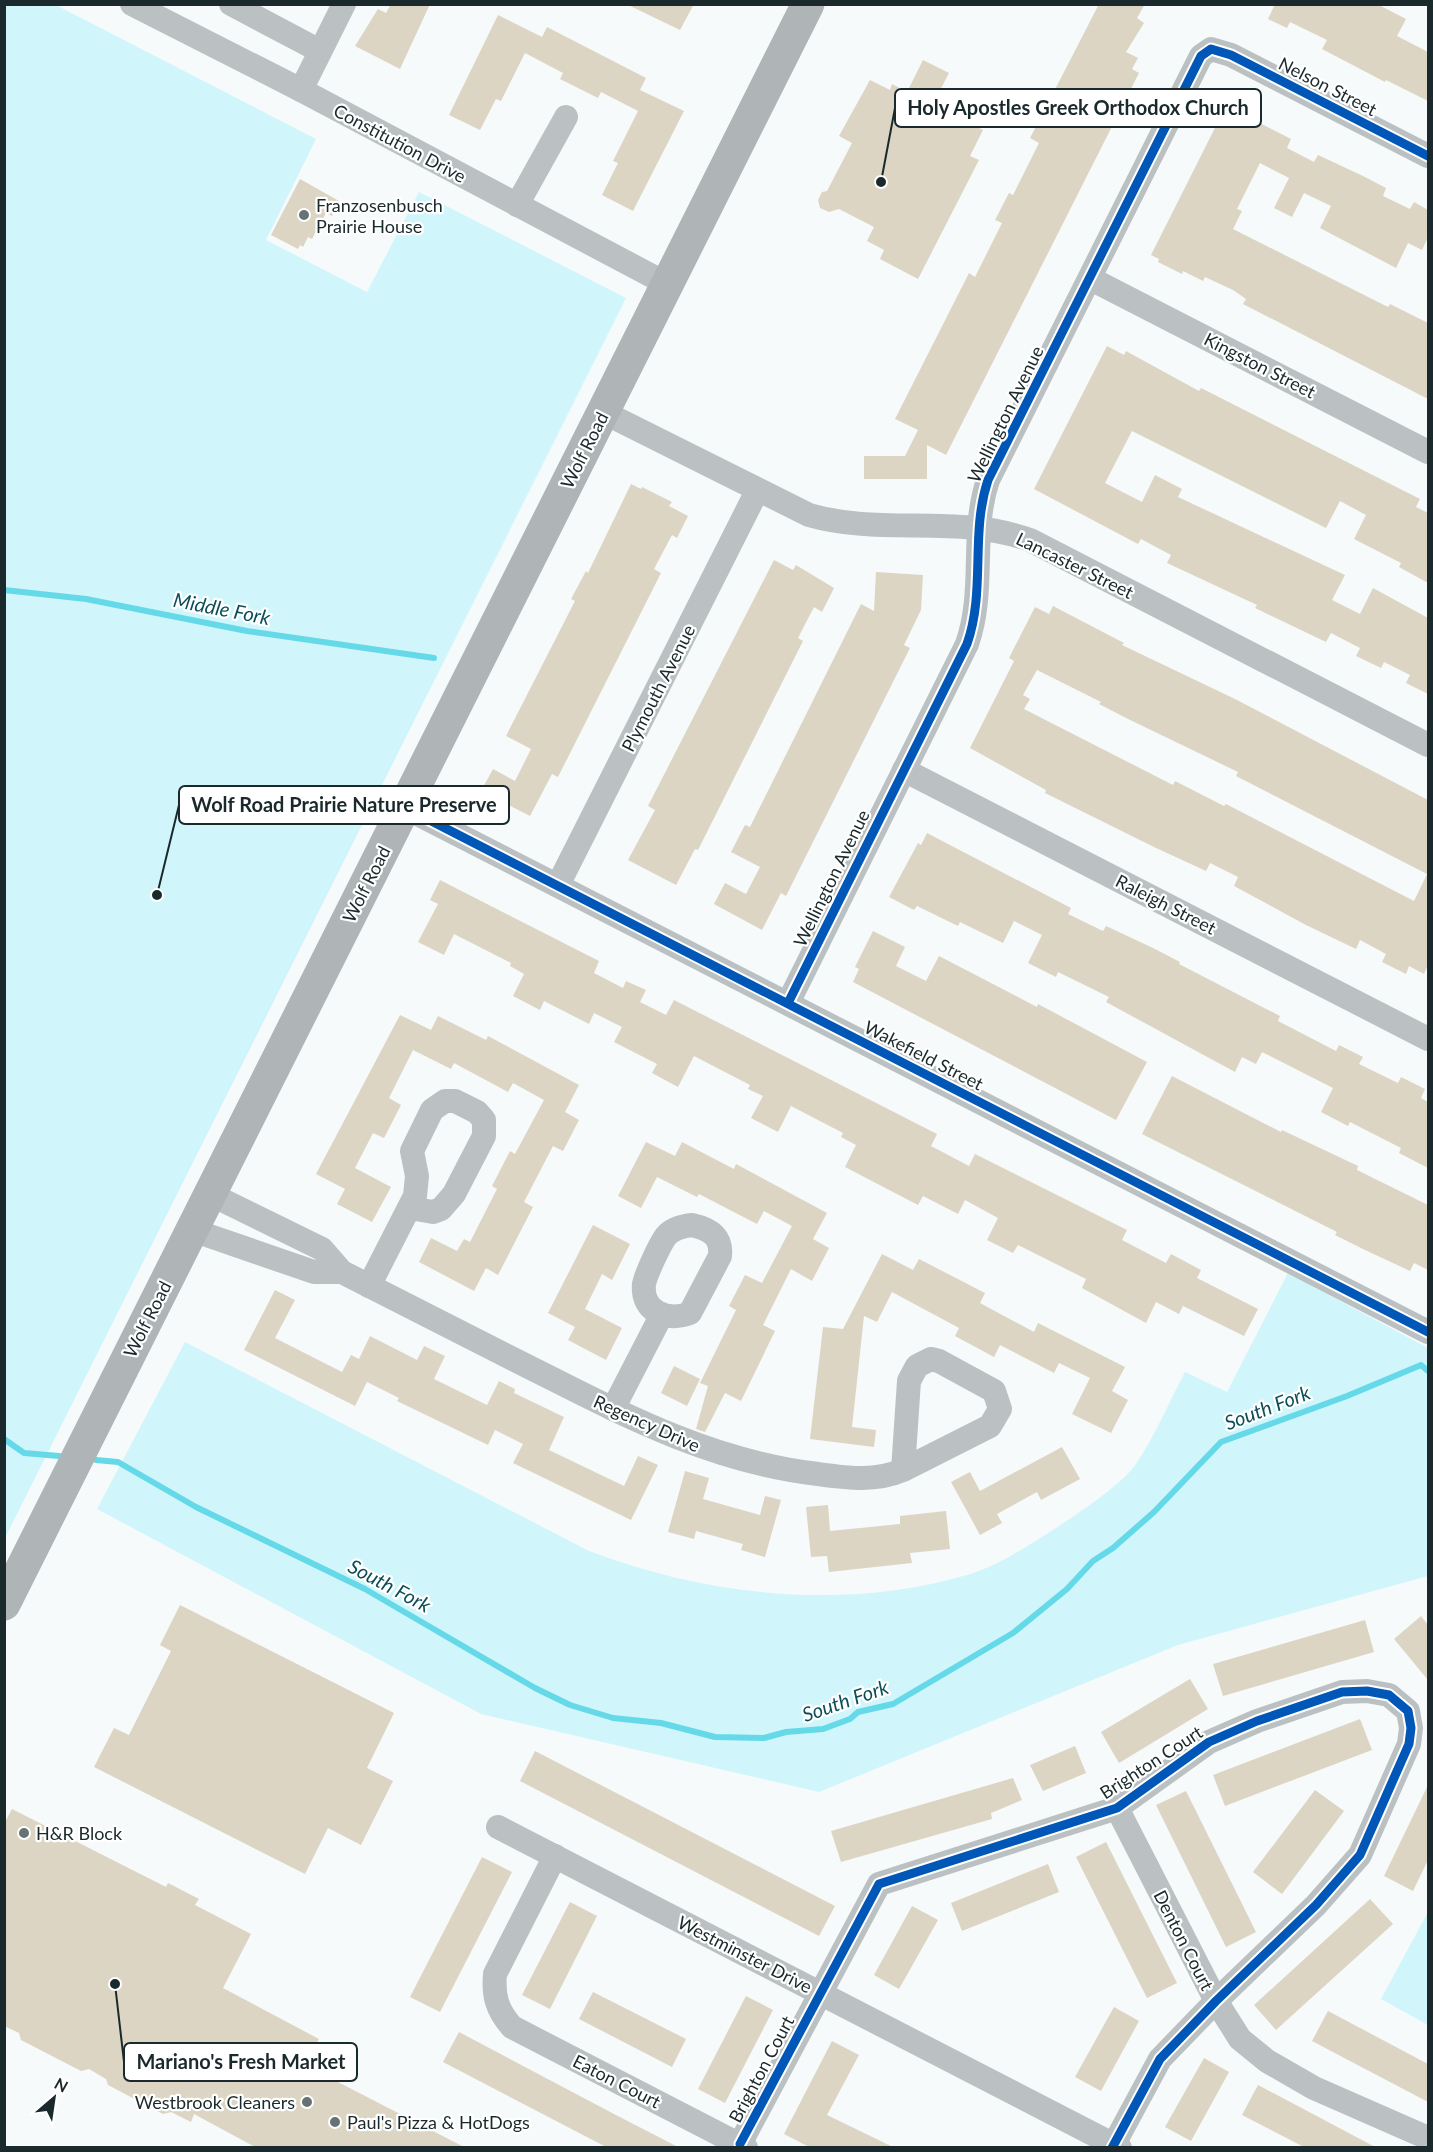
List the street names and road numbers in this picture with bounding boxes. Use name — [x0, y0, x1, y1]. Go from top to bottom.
street label: Nelson Street — [1275, 52, 1381, 120]
street label: Constitution Drive — [330, 99, 470, 187]
street label: Kingston Street — [1201, 327, 1320, 403]
street label: Wellington Avenue — [962, 342, 1048, 486]
street label: Wolf Road — [555, 408, 613, 492]
street label: Lancaster Street — [1013, 527, 1138, 603]
street label: Plymouth Avenue — [617, 621, 699, 755]
street label: Wellington Avenue — [788, 806, 874, 950]
street label: Wolf Road — [337, 842, 395, 926]
street label: Raleigh Street — [1112, 869, 1220, 939]
street label: Wakefield Street — [861, 1016, 988, 1095]
street label: Wolf Road — [118, 1277, 176, 1361]
street label: Regency Drive — [590, 1390, 704, 1456]
street label: Brighton Court — [1096, 1720, 1207, 1803]
street label: Denton Court — [1149, 1886, 1219, 1994]
street label: Westminster Drive — [674, 1911, 816, 1997]
street label: Brighton Court — [724, 2011, 799, 2126]
street label: Eaton Court — [569, 2050, 665, 2113]

